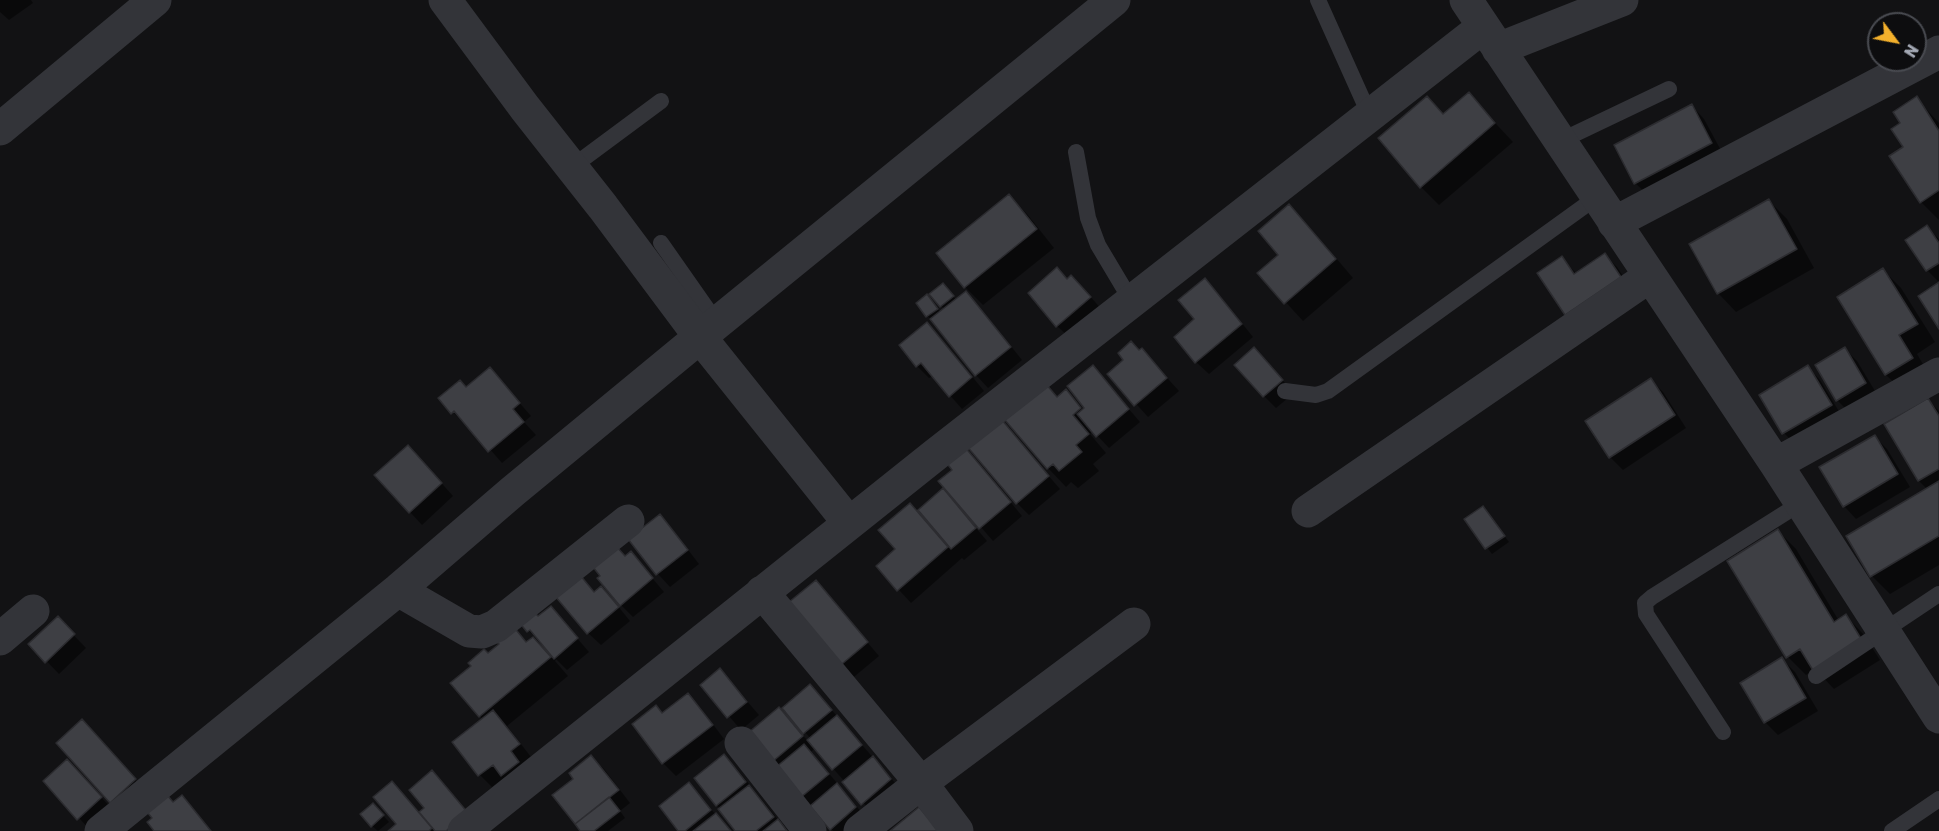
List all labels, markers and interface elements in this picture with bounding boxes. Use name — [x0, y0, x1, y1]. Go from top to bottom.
north arrow — [1867, 12, 1927, 72]
text: N — [1900, 41, 1922, 61]

